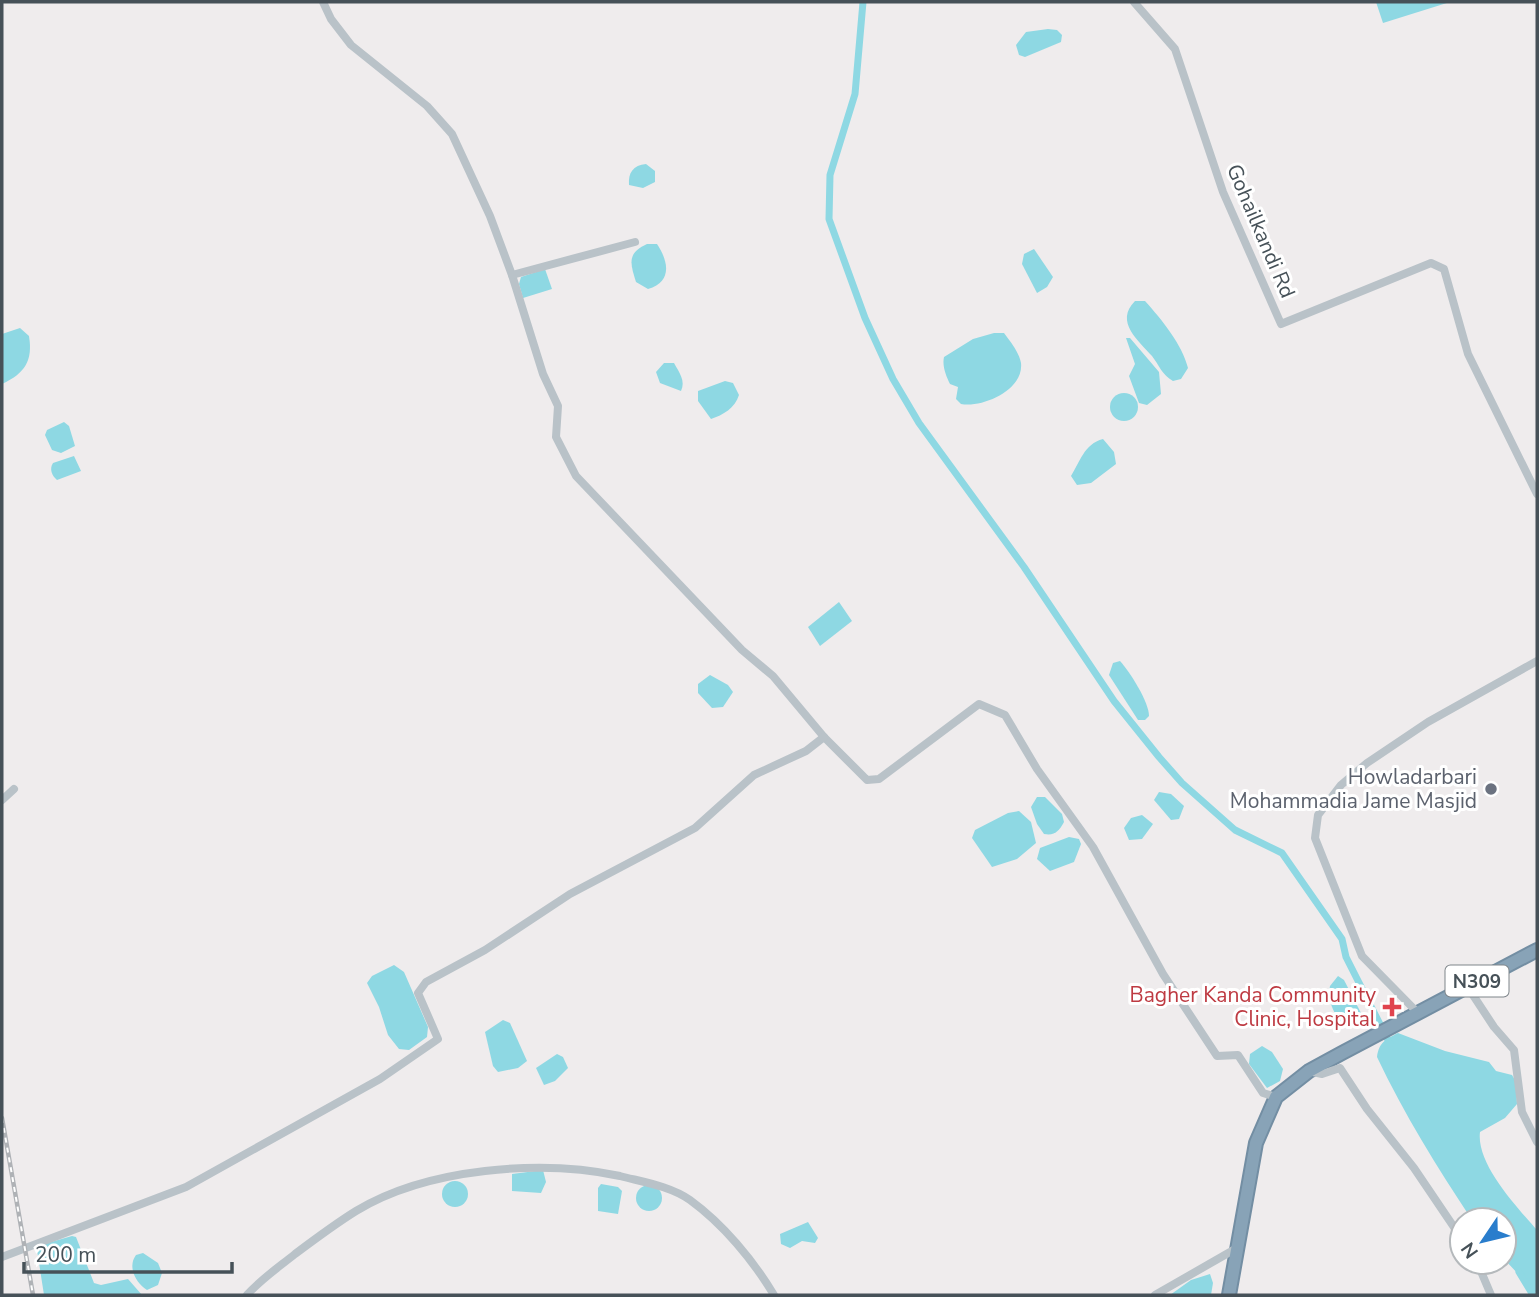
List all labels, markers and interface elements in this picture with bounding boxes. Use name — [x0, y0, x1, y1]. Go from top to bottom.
street label: Gohailkandi Rd — [1220, 160, 1302, 302]
place label: Howladarbari Mohammadia Jame Masjid — [1230, 763, 1477, 815]
marker: Howladarbari Mohammadia Jame Masjid — [1483, 781, 1499, 797]
road number: N309 — [1446, 965, 1508, 996]
place label: Bagher Kanda Community Clinic, Hospital — [1130, 981, 1377, 1033]
marker: Bagher Kanda Community Clinic, Hospital — [1382, 997, 1402, 1017]
north arrow — [1448, 1206, 1518, 1276]
scale bar — [24, 1230, 233, 1274]
text: N — [1455, 1237, 1485, 1263]
text: 200 m — [35, 1241, 96, 1269]

